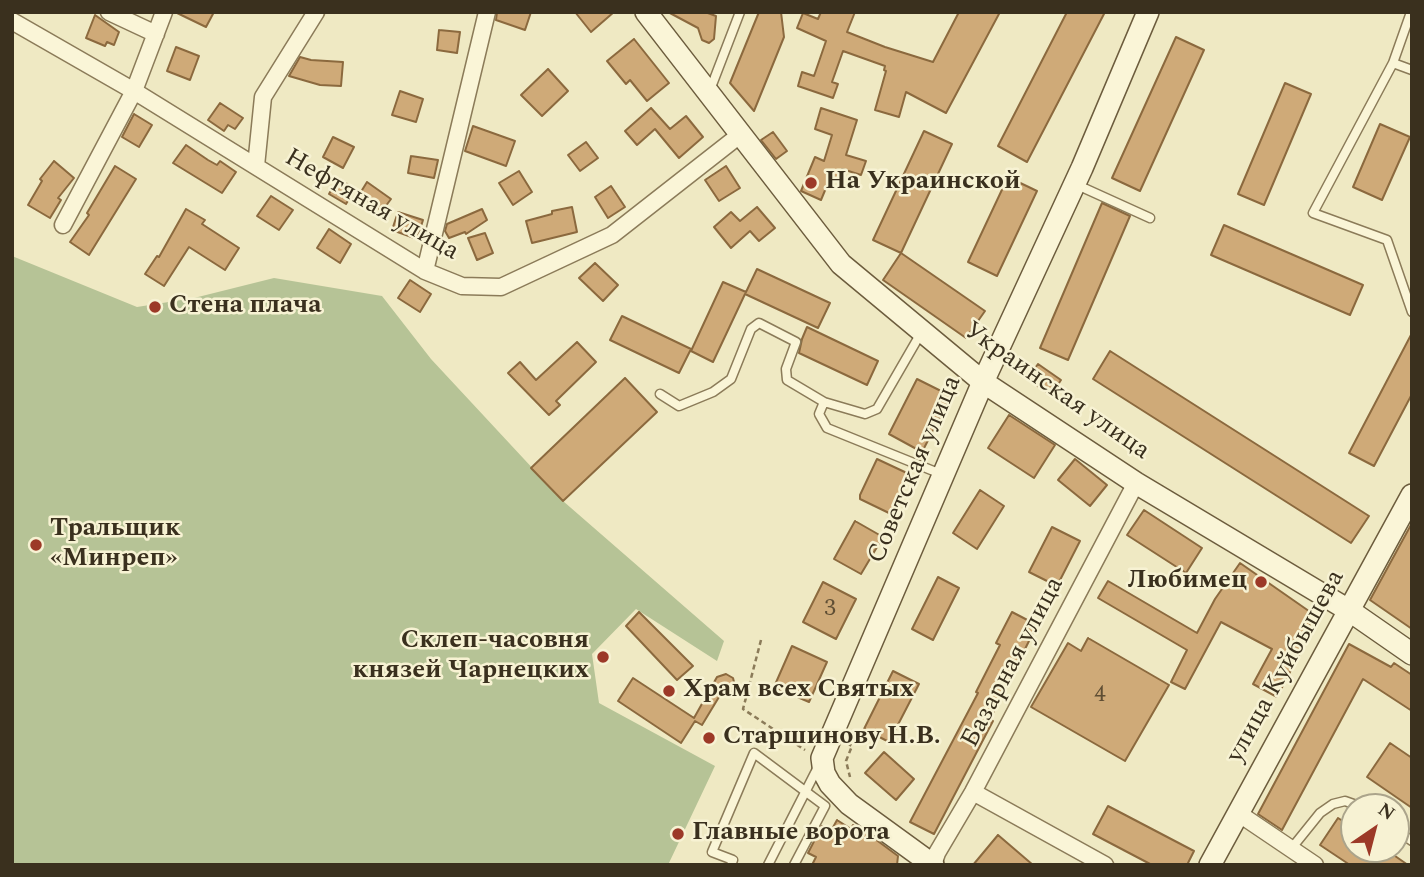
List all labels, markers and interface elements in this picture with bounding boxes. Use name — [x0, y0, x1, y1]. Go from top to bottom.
street label: Нефтяная улица — [278, 143, 464, 269]
place label: На Украинской — [825, 167, 1021, 199]
marker: На Украинской — [803, 175, 819, 191]
place label: Стена плача — [169, 291, 322, 323]
marker: Стена плача — [147, 299, 163, 315]
street label: Украинская улица — [957, 316, 1155, 468]
street label: Советская улица — [862, 371, 970, 569]
place label: Тральщик «Минреп» — [50, 514, 181, 576]
marker: Тральщик «Минреп» — [28, 537, 44, 553]
street label: улица Куйбышева — [1221, 565, 1353, 769]
place label: Любимец — [1128, 566, 1247, 598]
street label: Базарная улица — [956, 572, 1072, 754]
marker: Любимец — [1253, 574, 1269, 590]
house number: 3 — [824, 596, 836, 624]
place label: Склеп-часовня князей Чарнецких — [353, 626, 589, 688]
marker: Склеп-часовня князей Чарнецких — [595, 649, 611, 665]
place label: Храм всех Святых — [683, 675, 914, 707]
house number: 4 — [1094, 682, 1106, 710]
marker: Храм всех Святых — [661, 683, 677, 699]
place label: Старшинову Н.В. — [723, 722, 941, 754]
marker: Старшинову Н.В. — [701, 730, 717, 746]
north arrow — [1340, 793, 1410, 863]
text: N — [1372, 796, 1401, 828]
place label: Главные ворота — [692, 818, 890, 850]
marker: Главные ворота — [670, 826, 686, 842]

